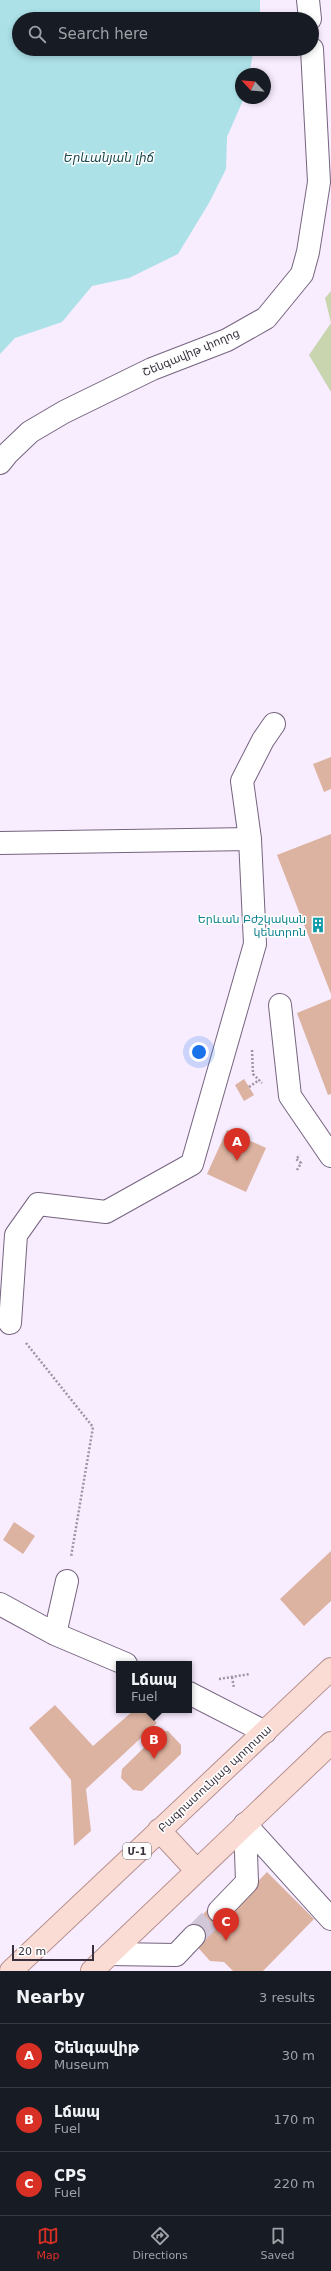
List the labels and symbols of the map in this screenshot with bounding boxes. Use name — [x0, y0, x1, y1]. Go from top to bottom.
north arrow — [235, 68, 271, 104]
water label: Երևանյան լիճ — [64, 151, 155, 165]
street label: Շենգավիթ փողոց — [140, 327, 242, 379]
place label: Երևան Բժշկական կենտրոն — [198, 913, 306, 939]
building icon: Երևան Բժշկական կենտրոն — [309, 916, 327, 934]
your location — [189, 1042, 209, 1062]
pin: A — [224, 1128, 250, 1161]
street label: Բագրատունյաց պողոտա — [156, 1723, 274, 1835]
pin: B — [141, 1726, 167, 1759]
road number: Մ-1 — [123, 1843, 151, 1859]
pin: C — [213, 1908, 239, 1941]
scale bar — [12, 1943, 94, 1962]

